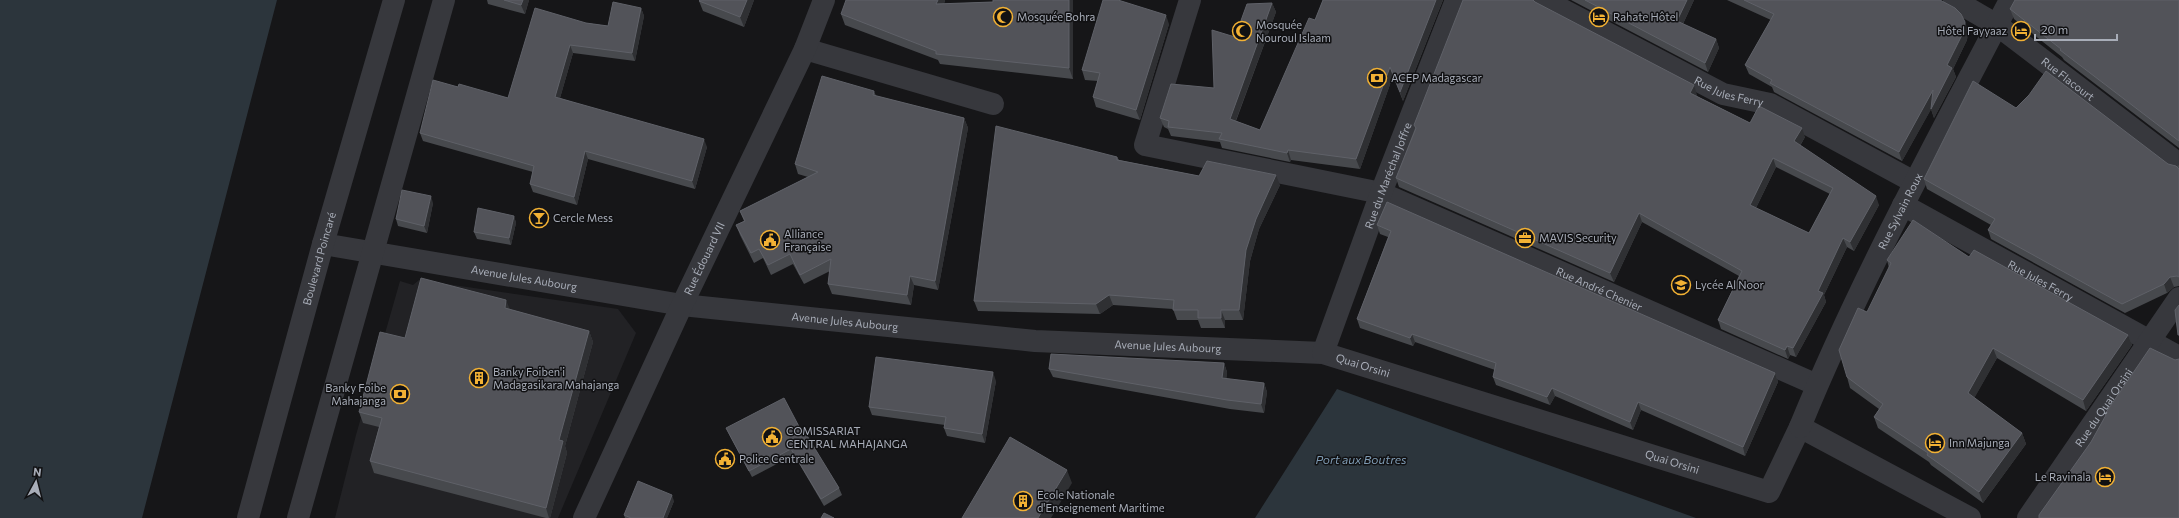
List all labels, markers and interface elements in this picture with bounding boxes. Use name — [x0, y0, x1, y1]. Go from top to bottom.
mosque icon: Mosquée Bohra — [992, 6, 1014, 28]
hotel icon: Rahate Hôtel — [1588, 6, 1610, 28]
place label: Mosquée Bohra — [1017, 10, 1095, 23]
place label: Rahate Hôtel — [1613, 10, 1678, 23]
scale bar — [2035, 16, 2117, 42]
place label: Mosquée Nouroul Islaam — [1256, 18, 1331, 44]
mosque icon: Mosquée Nouroul Islaam — [1231, 20, 1253, 42]
hotel icon: Hôtel Fayyaaz — [2010, 20, 2032, 42]
text: 20 m — [2041, 22, 2068, 36]
place label: Hôtel Fayyaaz — [1937, 24, 2008, 37]
street label: Rue Flacourt — [2039, 54, 2098, 103]
bank icon: ACEP Madagascar — [1366, 67, 1388, 89]
place label: ACEP Madagascar — [1391, 71, 1482, 84]
street label: Rue Jules Ferry — [1692, 73, 1765, 109]
street label: Rue du Maréchal Joffre — [1362, 120, 1414, 230]
street label: Rue Sylvain Roux — [1875, 170, 1925, 252]
bar icon: Cercle Mess — [528, 207, 550, 229]
street label: Boulevard Poincaré — [300, 210, 338, 306]
place label: Cercle Mess — [553, 211, 613, 224]
street label: Rue Édouard VII — [681, 220, 727, 297]
place label: Alliance Française — [784, 227, 832, 253]
office icon: MAVIS Security — [1514, 227, 1536, 249]
public building icon: Alliance Française — [759, 229, 781, 251]
place label: MAVIS Security — [1539, 231, 1617, 244]
street label: Rue Jules Ferry — [2006, 257, 2076, 304]
street label: Avenue Jules Aubourg — [470, 262, 578, 293]
street label: Rue André Chenier — [1554, 264, 1645, 313]
school or university icon: Lycée Al Noor — [1670, 274, 1692, 296]
place label: Lycée Al Noor — [1695, 278, 1765, 291]
street label: Avenue Jules Aubourg — [791, 309, 899, 333]
street label: Avenue Jules Aubourg — [1114, 337, 1222, 355]
street label: Quai Orsini — [1334, 350, 1392, 380]
place label: Banky Foiben'i Madagasikara Mahajanga — [493, 365, 619, 391]
street label: Rue du Quai Orsini — [2072, 365, 2135, 449]
building icon: Banky Foiben'i Madagasikara Mahajanga — [468, 367, 490, 389]
place label: Banky Foibe Mahajanga — [325, 381, 386, 407]
bank icon: Banky Foibe Mahajanga — [389, 383, 411, 405]
place label: COMISSARIAT CENTRAL MAHAJANGA — [786, 424, 908, 451]
public building icon: COMISSARIAT CENTRAL MAHAJANGA — [761, 426, 783, 448]
hotel icon: Inn Majunga — [1924, 432, 1946, 454]
place label: Inn Majunga — [1949, 436, 2010, 449]
street label: Quai Orsini — [1644, 447, 1701, 476]
public building icon: Police Centrale — [714, 448, 736, 470]
place label: Police Centrale — [739, 452, 814, 465]
water label: Port aux Boutres — [1315, 452, 1407, 466]
north arrow — [16, 462, 56, 502]
text: N — [32, 465, 42, 479]
hotel icon: Le Ravinala — [2094, 466, 2116, 488]
place label: Le Ravinala — [2035, 470, 2091, 483]
place label: Ecole Nationale d'Enseignement Maritime — [1037, 488, 1165, 514]
building icon: Ecole Nationale d'Enseignement Maritime — [1012, 490, 1034, 512]

